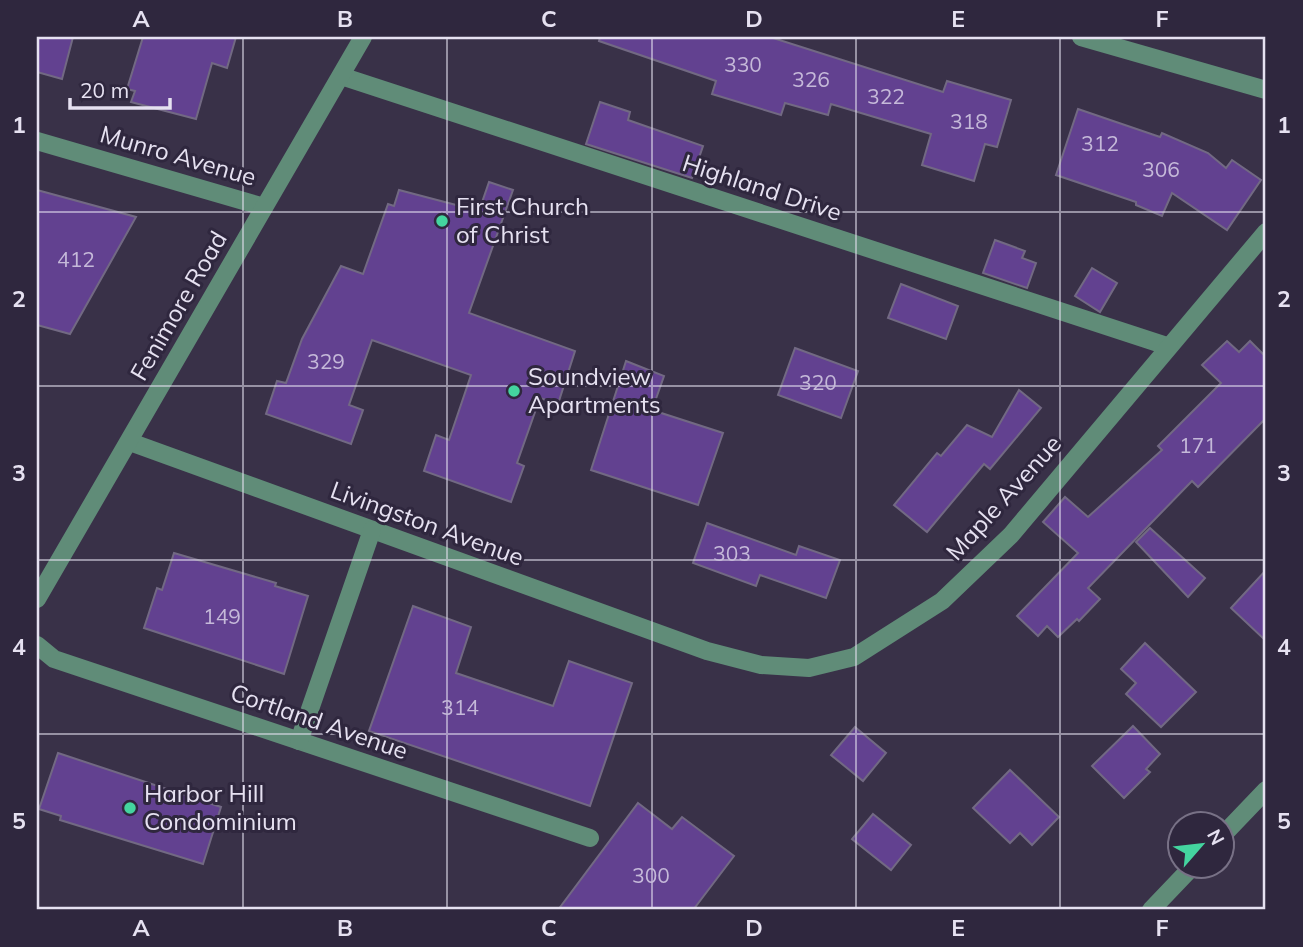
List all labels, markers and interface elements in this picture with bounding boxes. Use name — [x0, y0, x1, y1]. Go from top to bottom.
text: A — [132, 4, 150, 33]
text: B — [337, 4, 353, 33]
text: C — [541, 4, 557, 33]
text: D — [745, 4, 763, 33]
text: E — [951, 4, 965, 33]
text: F — [1155, 4, 1169, 33]
house number: 330 — [724, 51, 762, 77]
scale bar — [70, 66, 170, 110]
house number: 326 — [792, 66, 830, 92]
text: 20 m — [80, 77, 129, 103]
house number: 322 — [867, 83, 905, 109]
house number: 318 — [950, 108, 988, 134]
text: 1 — [12, 110, 26, 139]
text: 1 — [1277, 110, 1291, 139]
street label: Munro Avenue — [97, 118, 260, 192]
house number: 312 — [1081, 130, 1119, 156]
street label: Highland Drive — [679, 147, 846, 227]
house number: 306 — [1142, 156, 1180, 182]
place label: First Church of Christ — [456, 191, 589, 249]
marker: First Church of Christ — [434, 213, 450, 229]
street label: Fenimore Road — [123, 226, 233, 385]
house number: 412 — [57, 246, 95, 272]
text: 2 — [12, 284, 26, 313]
text: 2 — [1277, 284, 1291, 313]
house number: 329 — [307, 348, 345, 374]
place label: Soundview Apartments — [528, 361, 661, 419]
house number: 320 — [799, 369, 837, 395]
marker: Soundview Apartments — [506, 383, 522, 399]
street label: Maple Avenue — [939, 429, 1067, 566]
house number: 171 — [1179, 432, 1217, 458]
text: 3 — [12, 458, 26, 487]
text: 3 — [1277, 458, 1291, 487]
street label: Livingston Avenue — [327, 474, 528, 572]
house number: 303 — [713, 540, 751, 566]
house number: 149 — [203, 603, 241, 629]
text: 4 — [12, 632, 26, 661]
text: 4 — [1277, 632, 1291, 661]
street label: Cortland Avenue — [227, 677, 412, 765]
house number: 314 — [441, 694, 479, 720]
place label: Harbor Hill Condominium — [144, 778, 297, 836]
marker: Harbor Hill Condominium — [122, 800, 138, 816]
text: 5 — [12, 806, 26, 835]
text: 5 — [1277, 806, 1291, 835]
north arrow — [1166, 810, 1236, 880]
text: N — [1202, 825, 1230, 849]
house number: 300 — [632, 862, 670, 888]
text: A — [132, 913, 150, 942]
text: B — [337, 913, 353, 942]
text: C — [541, 913, 557, 942]
text: D — [745, 913, 763, 942]
text: E — [951, 913, 965, 942]
text: F — [1155, 913, 1169, 942]

